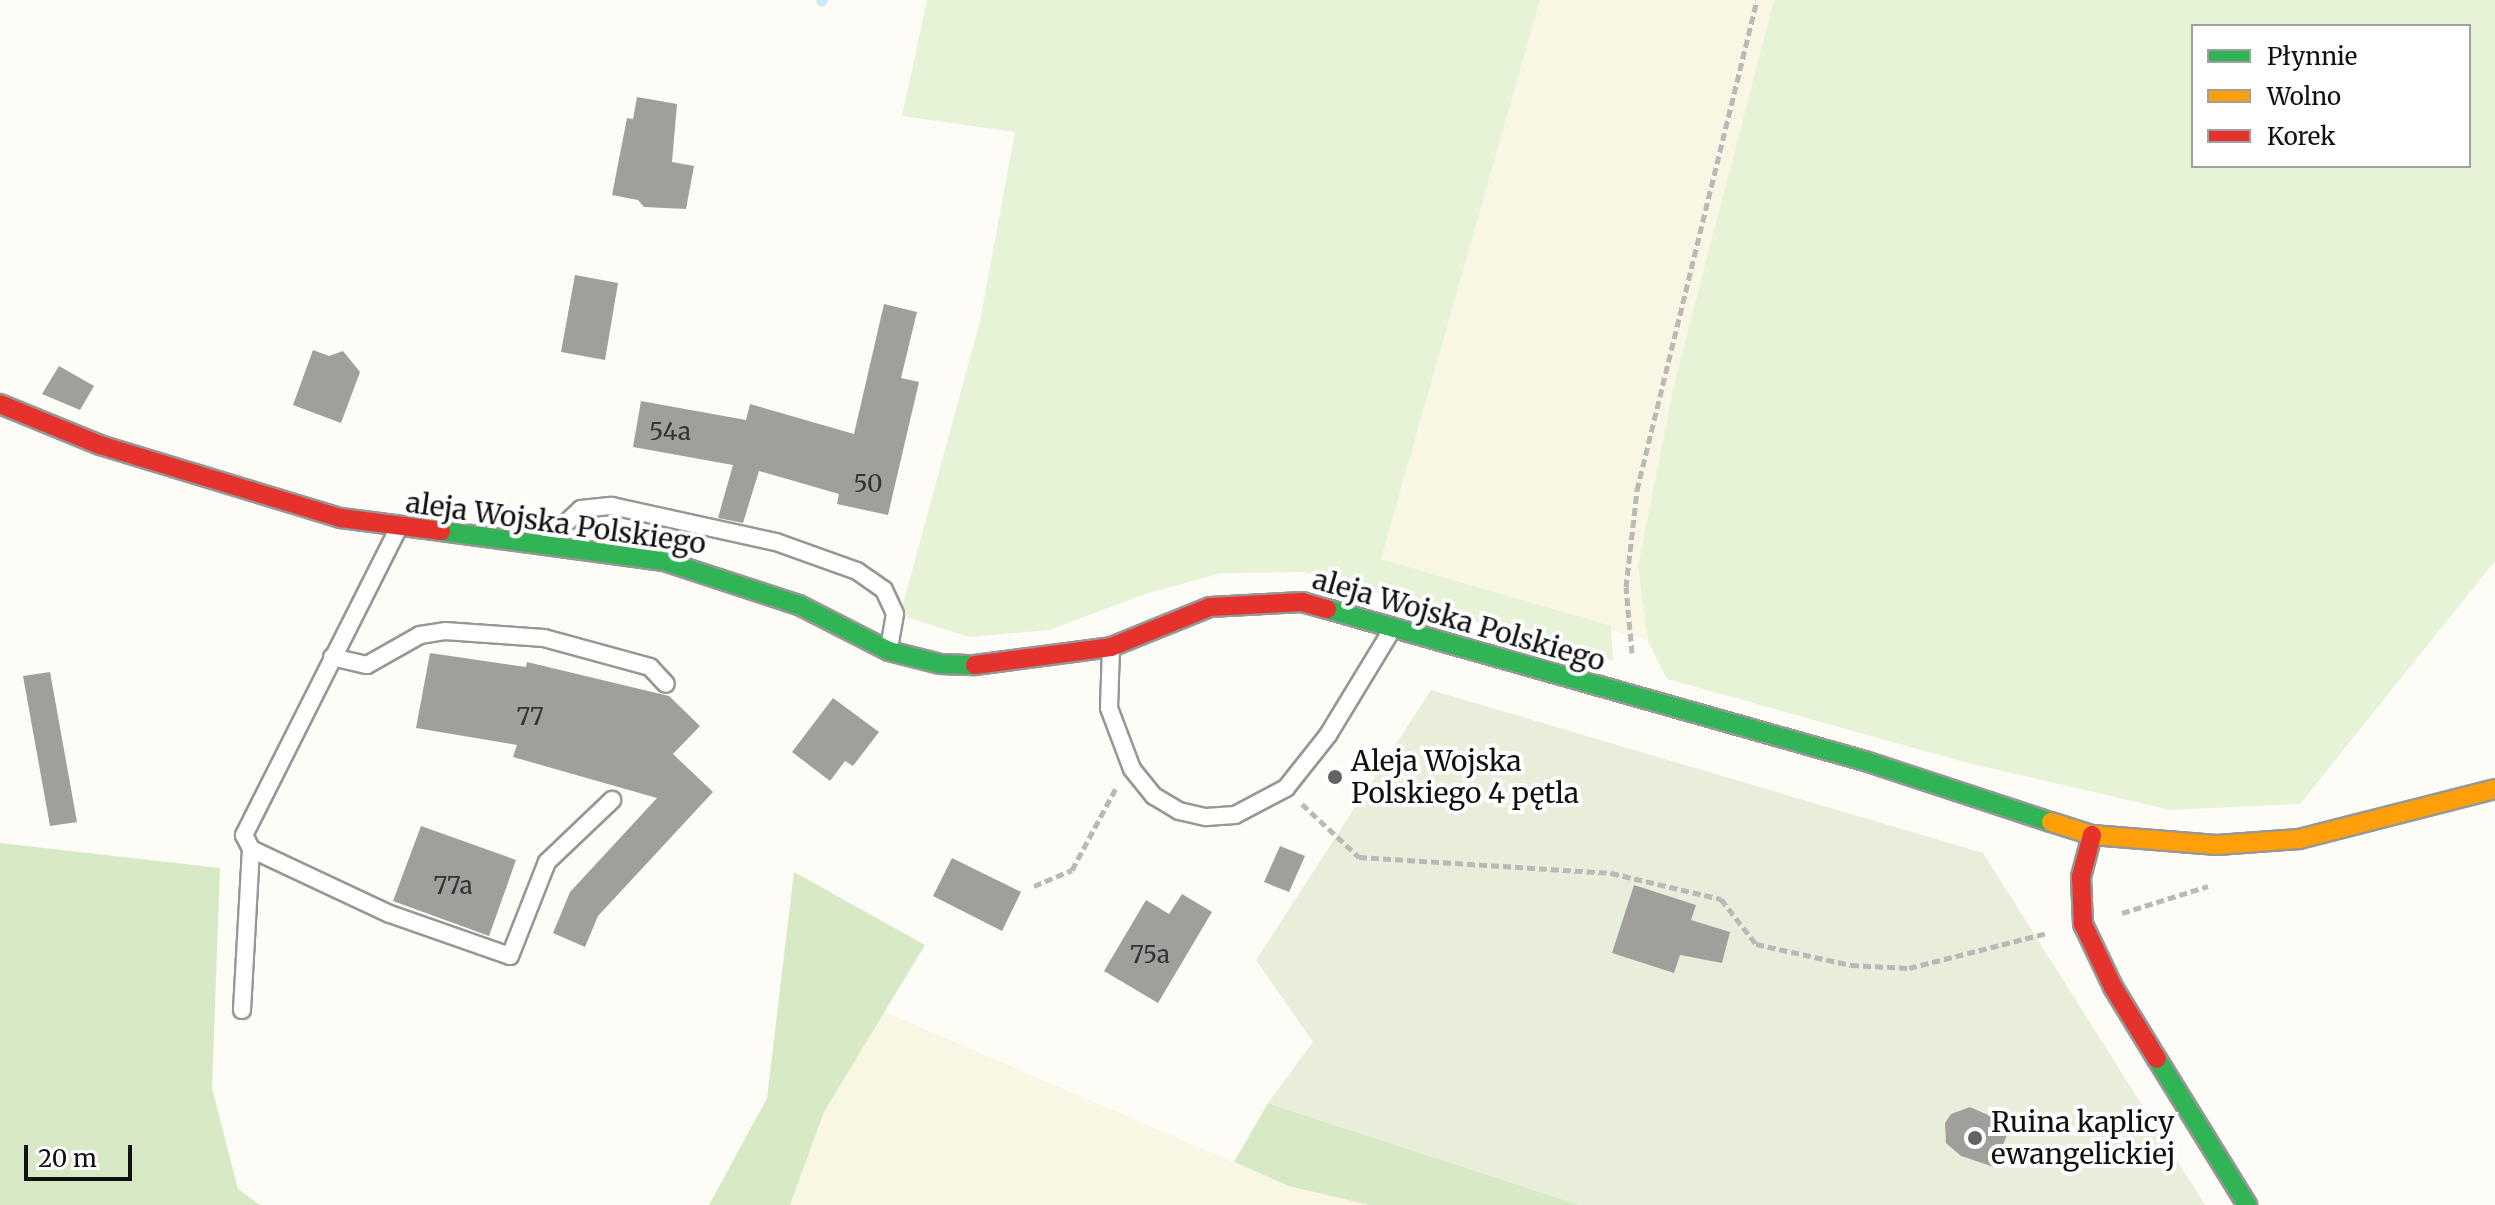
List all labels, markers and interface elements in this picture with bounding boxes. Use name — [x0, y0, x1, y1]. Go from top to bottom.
legend — [2191, 24, 2471, 168]
text: Płynnie — [2267, 41, 2357, 72]
text: Wolno — [2267, 81, 2341, 112]
text: Korek — [2267, 121, 2335, 152]
house number: 54a — [649, 418, 691, 446]
house number: 50 — [853, 470, 883, 498]
street label: aleja Wojska Polskiego — [404, 485, 708, 561]
street label: aleja Wojska Polskiego — [1309, 562, 1609, 678]
house number: 77 — [516, 703, 544, 731]
place label: Aleja Wojska Polskiego 4 pętla — [1351, 744, 1579, 810]
marker: Aleja Wojska Polskiego 4 pętla — [1326, 768, 1344, 786]
house number: 77a — [433, 872, 473, 900]
house number: 75a — [1130, 941, 1170, 969]
place label: Ruina kaplicy ewangelickiej — [1991, 1105, 2176, 1171]
scale bar — [28, 1129, 136, 1179]
marker: Ruina kaplicy ewangelickiej — [1966, 1129, 1984, 1147]
text: 20 m — [38, 1143, 97, 1174]

